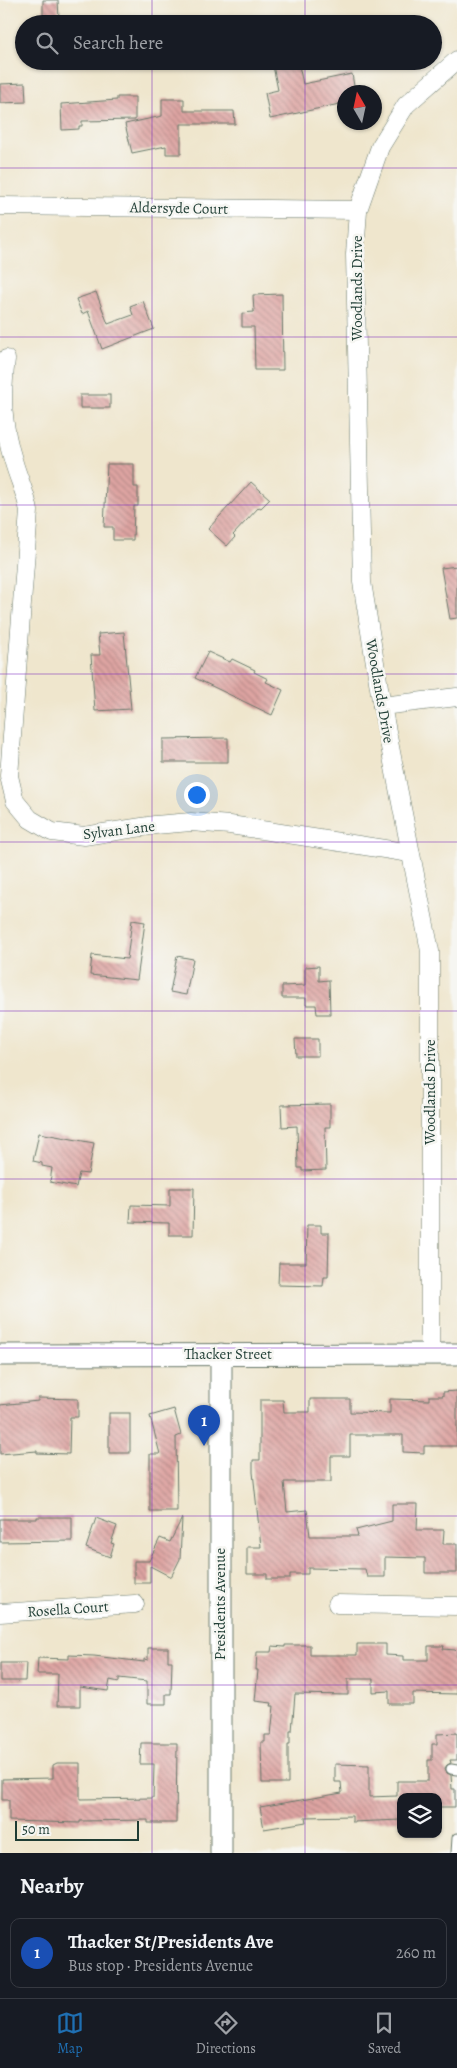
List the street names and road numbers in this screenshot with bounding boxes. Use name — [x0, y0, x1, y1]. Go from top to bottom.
street label: Aldersyde Court — [129, 197, 228, 219]
street label: Woodlands Drive — [347, 235, 367, 342]
street label: Woodlands Drive — [361, 636, 399, 745]
street label: Sylvan Lane — [82, 816, 156, 844]
street label: Woodlands Drive — [420, 1039, 440, 1146]
street label: Thacker Street — [184, 1344, 272, 1364]
street label: Presidents Avenue — [210, 1548, 230, 1660]
street label: Rosella Court — [27, 1596, 109, 1622]

